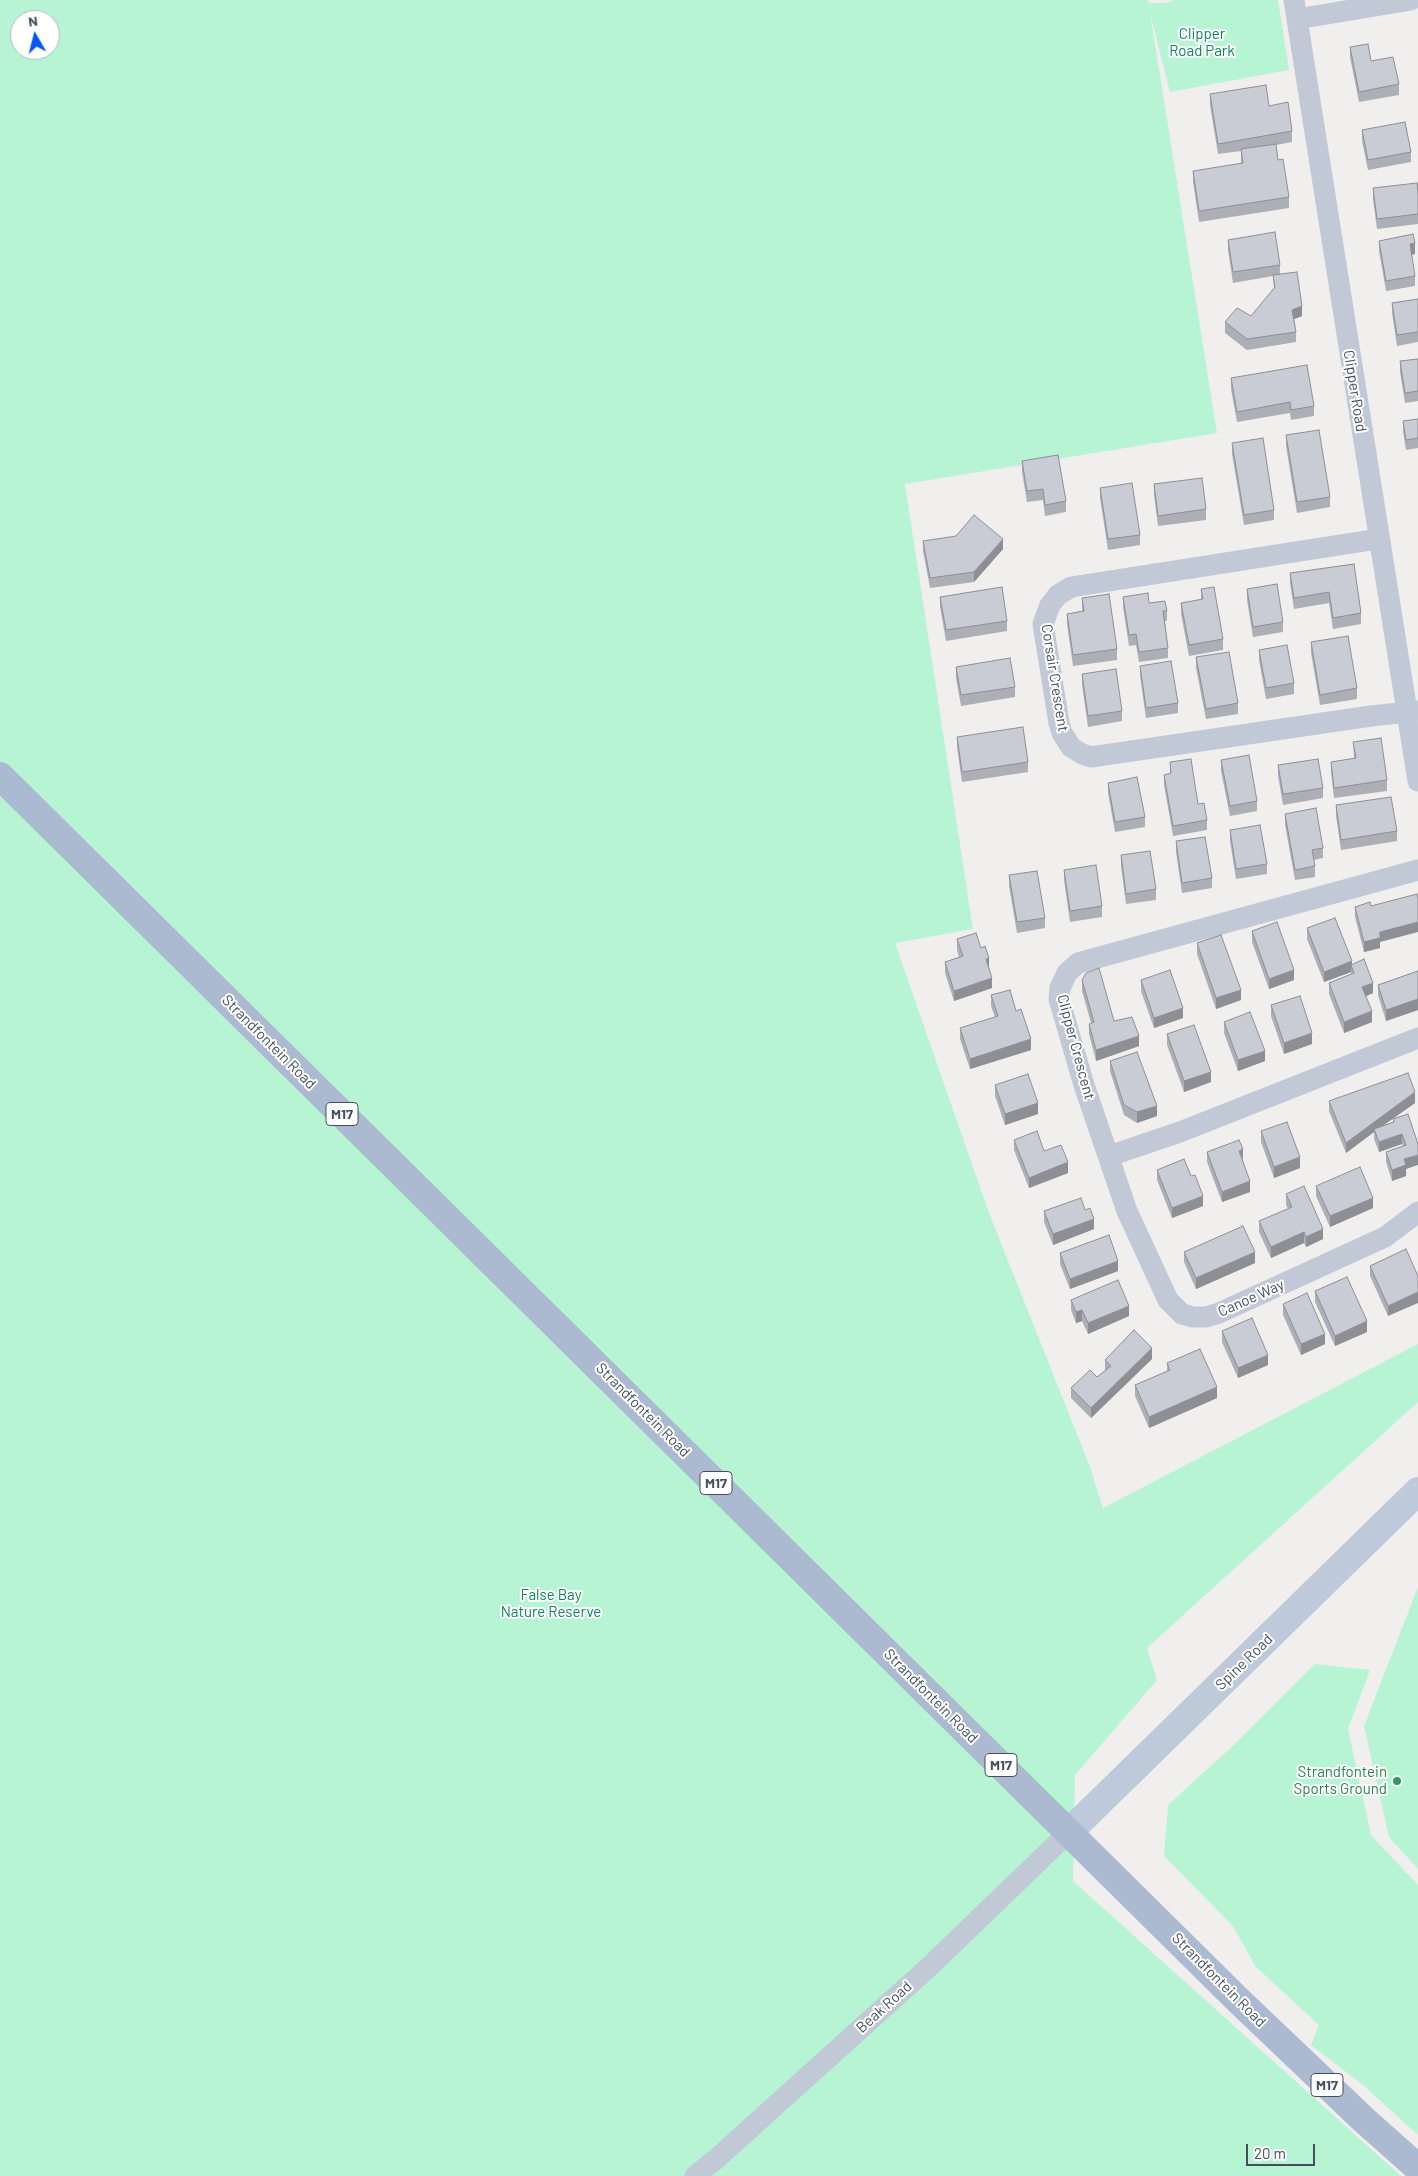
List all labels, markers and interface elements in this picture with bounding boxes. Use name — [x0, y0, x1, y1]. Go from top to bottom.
north arrow — [10, 10, 60, 60]
text: N — [27, 12, 39, 30]
park label: Clipper Road Park — [1169, 25, 1235, 60]
street label: Clipper Road — [1340, 349, 1370, 433]
street label: Corsair Crescent — [1038, 623, 1072, 733]
street label: Strandfontein Road — [218, 991, 320, 1093]
street label: Clipper Crescent — [1053, 992, 1099, 1102]
road number: M17 — [326, 1102, 358, 1126]
street label: Canoe Way — [1215, 1275, 1287, 1321]
street label: Strandfontein Road — [592, 1359, 694, 1461]
road number: M17 — [700, 1472, 732, 1495]
park label: False Bay Nature Reserve — [501, 1586, 601, 1621]
street label: Spine Road — [1211, 1630, 1277, 1694]
street label: Strandfontein Road — [880, 1645, 982, 1747]
road number: M17 — [985, 1754, 1017, 1776]
place label: Strandfontein Sports Ground — [1294, 1763, 1387, 1798]
marker: Strandfontein Sports Ground — [1391, 1775, 1403, 1787]
street label: Strandfontein Road — [1168, 1929, 1270, 2031]
street label: Beak Road — [852, 1977, 916, 2037]
road number: M17 — [1311, 2074, 1343, 2096]
scale bar — [1248, 2134, 1317, 2166]
text: 20 m — [1254, 2144, 1286, 2162]

